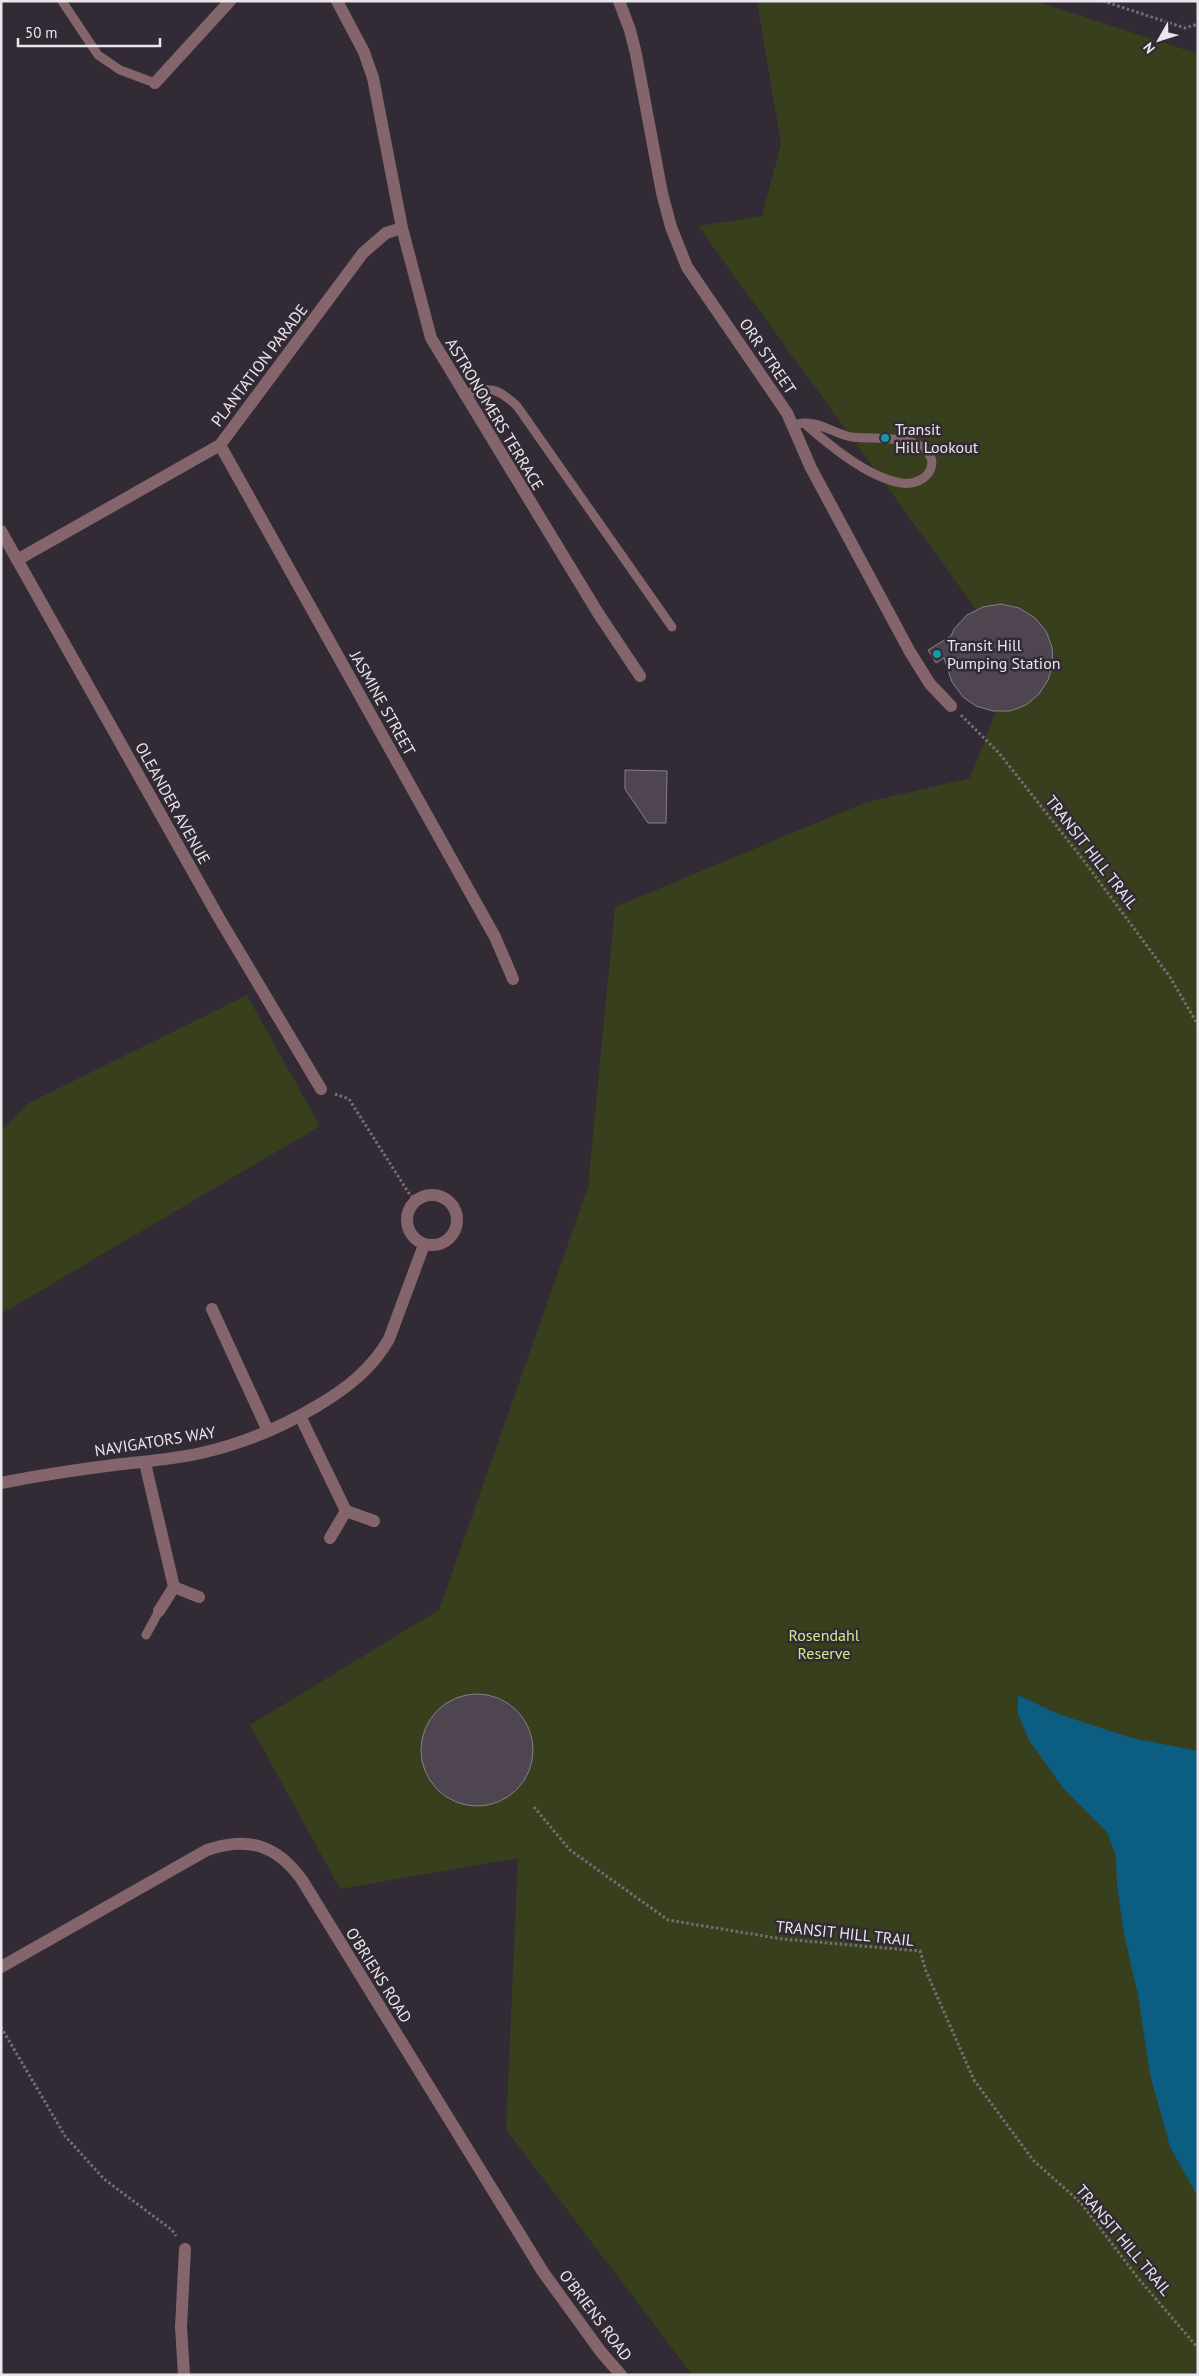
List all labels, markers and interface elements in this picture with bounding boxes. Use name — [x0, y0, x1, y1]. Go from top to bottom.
scale bar — [18, 15, 160, 47]
north arrow — [1134, 15, 1184, 65]
text: 50 m — [25, 23, 58, 42]
text: N — [1139, 39, 1159, 57]
street label: PLANTATION PARADE — [207, 300, 311, 430]
street label: ORR STREET — [735, 314, 801, 398]
street label: ASTRONOMERS TERRACE — [442, 334, 548, 494]
place label: Transit Hill Lookout — [895, 419, 979, 457]
marker: Transit Hill Lookout — [879, 432, 891, 444]
place label: Transit Hill Pumping Station — [947, 635, 1060, 673]
street label: JASMINE STREET — [346, 646, 420, 759]
marker: Transit Hill Pumping Station — [931, 648, 943, 660]
street label: OLEANDER AVENUE — [131, 739, 215, 867]
street label: TRANSIT HILL TRAIL — [1041, 791, 1143, 913]
street label: NAVIGATORS WAY — [93, 1422, 217, 1460]
park label: Rosendahl Reserve — [789, 1625, 860, 1663]
street label: TRANSIT HILL TRAIL — [775, 1916, 915, 1950]
street label: O'BRIENS ROAD — [342, 1924, 416, 2026]
street label: TRANSIT HILL TRAIL — [1072, 2180, 1176, 2300]
street label: O'BRIENS ROAD — [555, 2266, 637, 2364]

